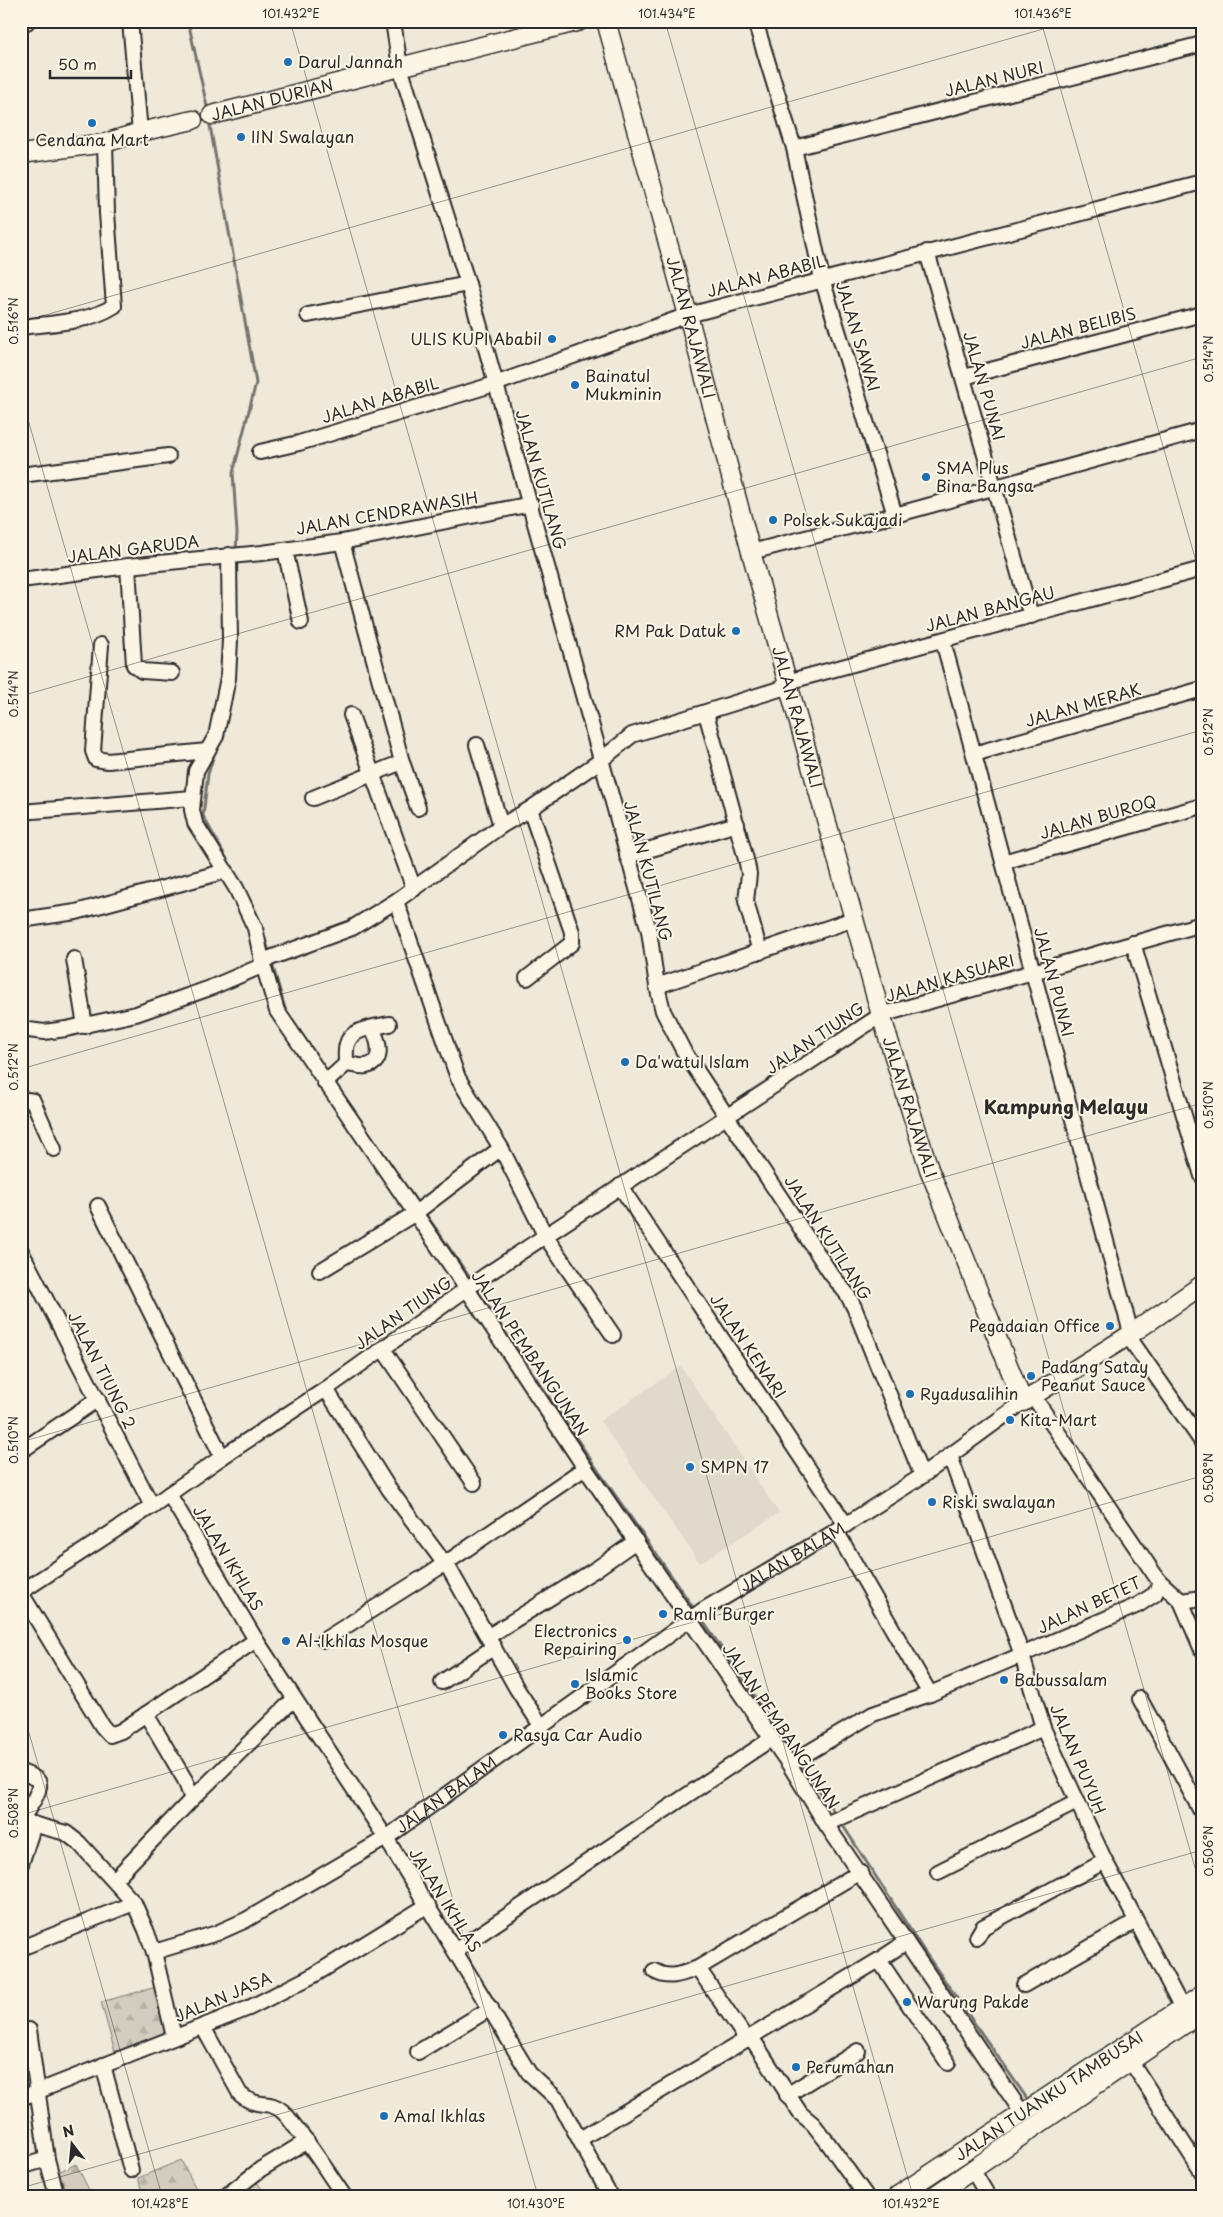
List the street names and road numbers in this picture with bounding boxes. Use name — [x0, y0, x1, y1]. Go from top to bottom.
street label: JALAN NURI — [942, 54, 1046, 102]
street label: JALAN DURIAN — [208, 72, 336, 126]
street label: JALAN ABABIL — [704, 248, 828, 302]
street label: JALAN RAJAWALI — [661, 253, 723, 401]
street label: JALAN SAWAI — [831, 277, 887, 394]
street label: JALAN BELIBIS — [1017, 300, 1138, 354]
street label: JALAN PUNAI — [958, 328, 1012, 443]
street label: JALAN ABABIL — [318, 370, 442, 428]
street label: JALAN KUTILANG — [510, 407, 574, 553]
street label: JALAN CENDRAWASIH — [294, 484, 480, 540]
street label: JALAN GARUDA — [66, 528, 200, 568]
street label: JALAN BANGAU — [922, 579, 1057, 637]
street label: JALAN RAJAWALI — [767, 643, 830, 791]
street label: JALAN MERAK — [1022, 676, 1143, 732]
street label: JALAN BUROQ — [1036, 788, 1159, 844]
street label: JALAN KUTILANG — [619, 797, 679, 944]
street label: JALAN PUNAI — [1029, 924, 1081, 1039]
street label: JALAN KASUARI — [882, 947, 1017, 1007]
street label: JALAN TIUNG — [760, 995, 868, 1079]
street label: JALAN RAJAWALI — [877, 1033, 944, 1181]
street label: JALAN KUTILANG — [779, 1170, 878, 1305]
street label: JALAN PEMBANGUNAN — [466, 1265, 595, 1440]
street label: JALAN TIUNG — [349, 1270, 456, 1355]
street label: JALAN KENARI — [705, 1288, 793, 1403]
street label: JALAN TIUNG 2 — [63, 1307, 143, 1433]
street label: JALAN IKHLAS — [188, 1500, 270, 1615]
street label: JALAN BALAM — [734, 1515, 849, 1597]
street label: JALAN BETET — [1033, 1569, 1145, 1639]
street label: JALAN PEMBANGUNAN — [717, 1638, 846, 1813]
street label: JALAN PUYUH — [1045, 1700, 1113, 1818]
street label: JALAN BALAM — [390, 1749, 501, 1838]
street label: JALAN IKHLAS — [404, 1842, 488, 1957]
street label: JALAN JASA — [170, 1965, 275, 2027]
street label: JALAN TUANKU TAMBUSAI — [949, 2024, 1147, 2166]

